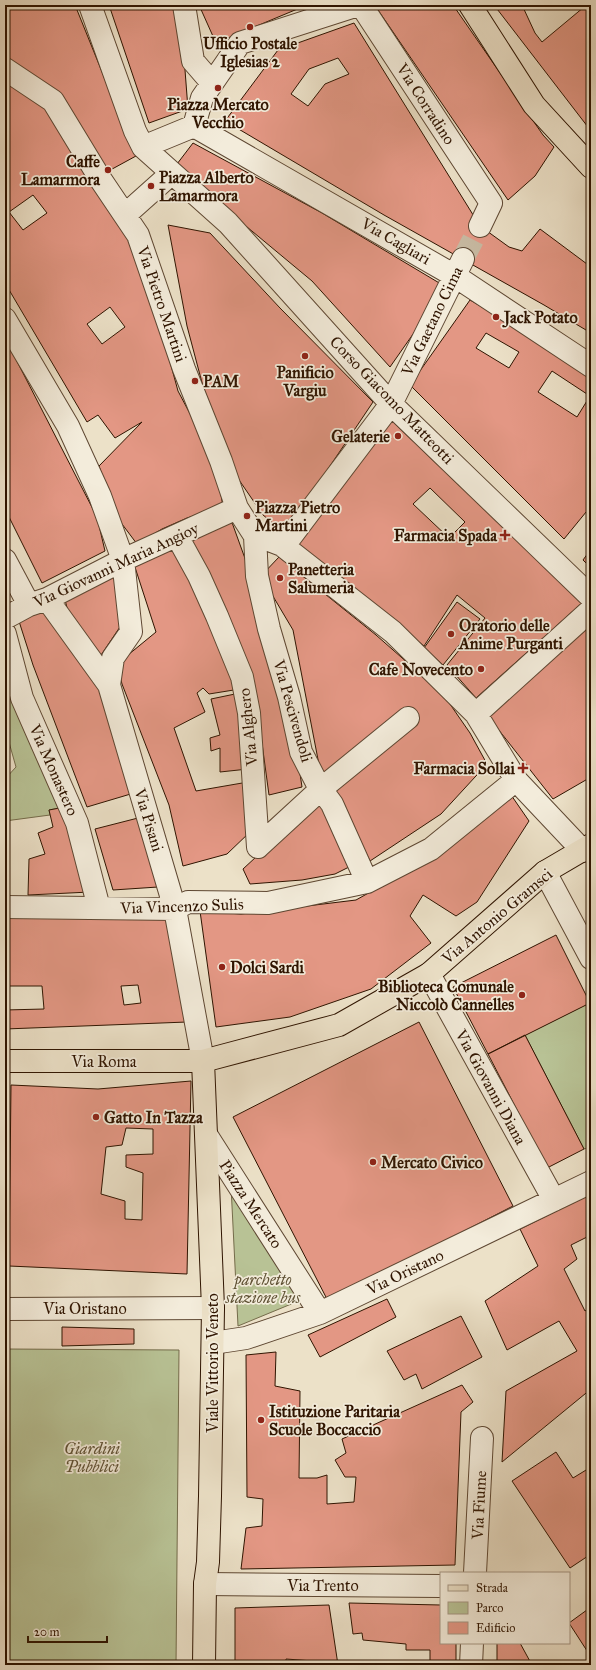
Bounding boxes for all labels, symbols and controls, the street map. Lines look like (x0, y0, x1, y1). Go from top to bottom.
marker: Ufficio Postale Iglesias 2 (245, 22, 255, 32)
place label: Ufficio Postale Iglesias 2 (203, 34, 297, 72)
street label: Via Corradino (392, 59, 459, 148)
marker: Piazza Mercato Vecchio (213, 83, 223, 93)
place label: Piazza Mercato Vecchio (167, 95, 269, 132)
place label: Caffe Lamarmora (21, 152, 101, 189)
marker: Caffe Lamarmora (103, 165, 113, 175)
place label: Piazza Alberto Lamarmora (159, 168, 254, 205)
marker: Piazza Alberto Lamarmora (146, 181, 156, 191)
street label: Via Cagliari (357, 213, 434, 270)
street label: Via Pietro Martini (133, 243, 191, 365)
street label: Via Gaetano Cima (397, 263, 467, 380)
place label: Jack Potato (502, 308, 578, 328)
marker: Jack Potato (491, 312, 501, 322)
street label: Corso Giacomo Matteotti (326, 332, 458, 468)
marker: Panificio Vargiu (300, 351, 310, 361)
place label: Panificio Vargiu (276, 363, 334, 401)
place label: PAM (203, 372, 240, 391)
marker: PAM (190, 376, 200, 386)
place label: Gelaterie (331, 427, 390, 446)
marker: Gelaterie (393, 431, 403, 441)
place label: Piazza Pietro Martini (255, 498, 340, 535)
marker: Piazza Pietro Martini (242, 511, 252, 521)
street label: Via Giovanni Maria Angioy (30, 518, 202, 613)
place label: Farmacia Spada (394, 526, 498, 546)
marker: Farmacia Spada (500, 530, 510, 540)
place label: Panetteria Salumeria (288, 560, 355, 597)
marker: Panetteria Salumeria (275, 573, 285, 583)
place label: Oratorio delle Anime Purganti (458, 616, 563, 654)
marker: Oratorio delle Anime Purganti (446, 629, 456, 639)
street label: Via Pescivendoli (269, 657, 317, 765)
place label: Cafe Novecento (369, 660, 473, 679)
marker: Cafe Novecento (476, 664, 486, 674)
street label: Via Alghero (234, 687, 263, 768)
street label: Via Monastero (25, 721, 83, 819)
place label: Farmacia Sollai (413, 759, 516, 778)
marker: Farmacia Sollai (518, 763, 528, 773)
street label: Via Pisani (130, 785, 168, 854)
street label: Via Antonio Gramsci (437, 864, 557, 968)
street label: Via Vincenzo Sulis (119, 894, 244, 918)
place label: Dolci Sardi (230, 958, 305, 977)
marker: Dolci Sardi (217, 962, 227, 972)
place label: Biblioteca Comunale Niccolò Cannelles (378, 977, 514, 1014)
marker: Biblioteca Comunale Niccolò Cannelles (517, 990, 527, 1000)
street label: Via Giovanni Diana (451, 1025, 531, 1148)
street label: Via Roma (70, 1052, 137, 1071)
place label: Gatto In Tazza (104, 1108, 204, 1127)
marker: Gatto In Tazza (91, 1112, 101, 1122)
place label: Mercato Civico (381, 1153, 483, 1172)
street label: Piazza Mercato (215, 1156, 287, 1252)
marker: Mercato Civico (368, 1157, 378, 1167)
street label: Via Oristano (362, 1245, 447, 1299)
park label: parchetto stazione bus (225, 1270, 301, 1307)
street label: Viale Vittorio Veneto (203, 1293, 222, 1434)
street label: Via Oristano (42, 1299, 127, 1318)
place label: Istituzione Paritaria Scuole Boccaccio (269, 1402, 401, 1439)
marker: Istituzione Paritaria Scuole Boccaccio (256, 1415, 266, 1425)
park label: Giardini Pubblici (64, 1439, 120, 1476)
street label: Via Fiume (468, 1470, 490, 1541)
legend (440, 1572, 570, 1644)
street label: Via Trento (286, 1576, 359, 1595)
text: Strada (476, 1581, 509, 1595)
text: Parco (476, 1601, 503, 1615)
scale bar (28, 1618, 107, 1644)
text: Edificio (476, 1621, 515, 1635)
text: 20 m (34, 1625, 60, 1639)

